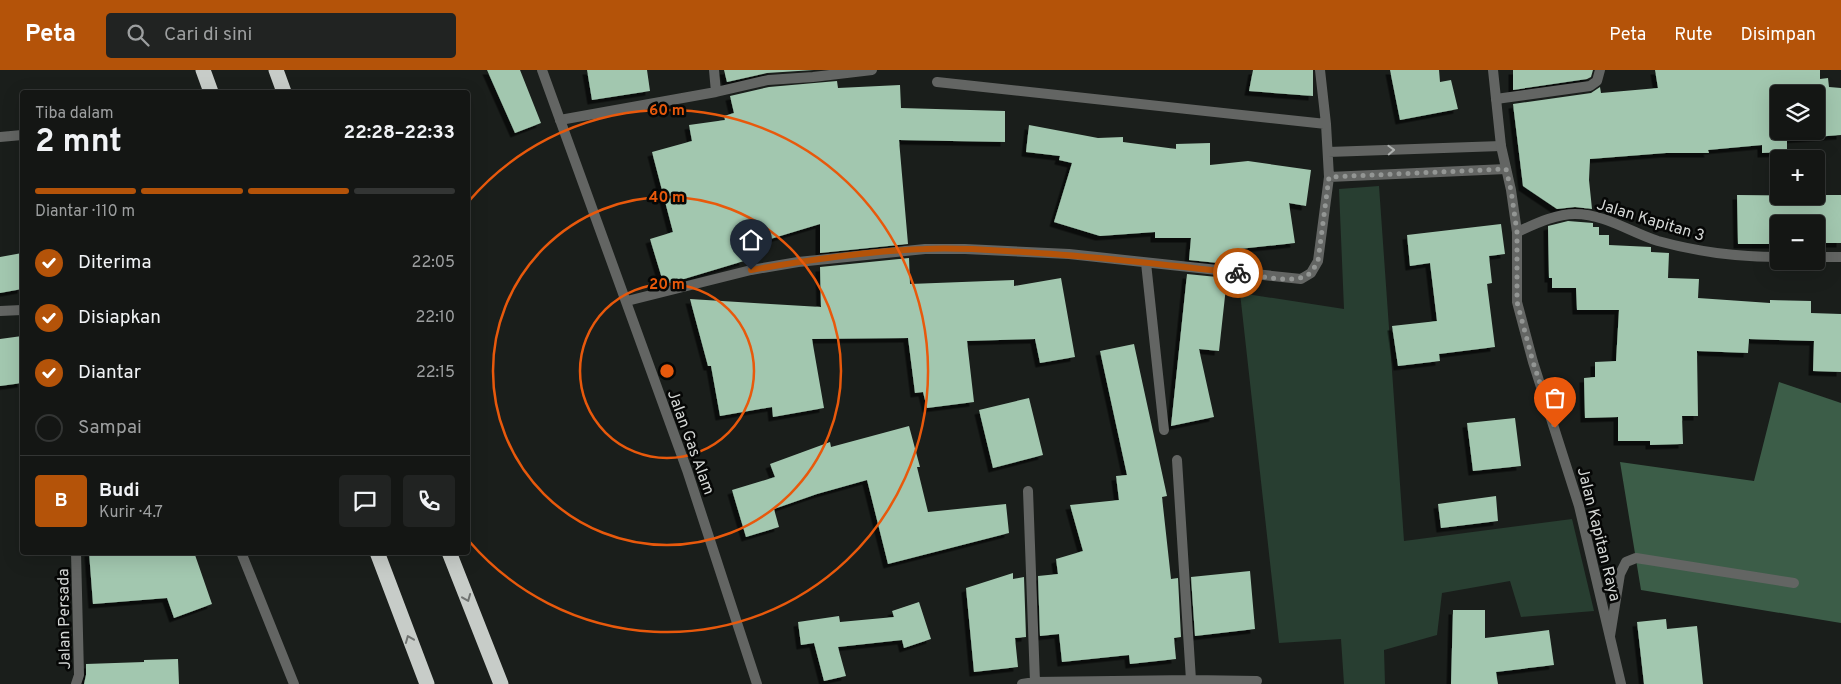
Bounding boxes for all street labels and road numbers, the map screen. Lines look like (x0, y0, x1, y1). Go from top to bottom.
street label: Jalan Kapitan 3 (1594, 195, 1707, 247)
street label: Jalan Gas Alam (662, 388, 718, 498)
street label: Jalan Kapitan Raya (1572, 465, 1624, 604)
street label: Jalan Persada (54, 568, 76, 670)

